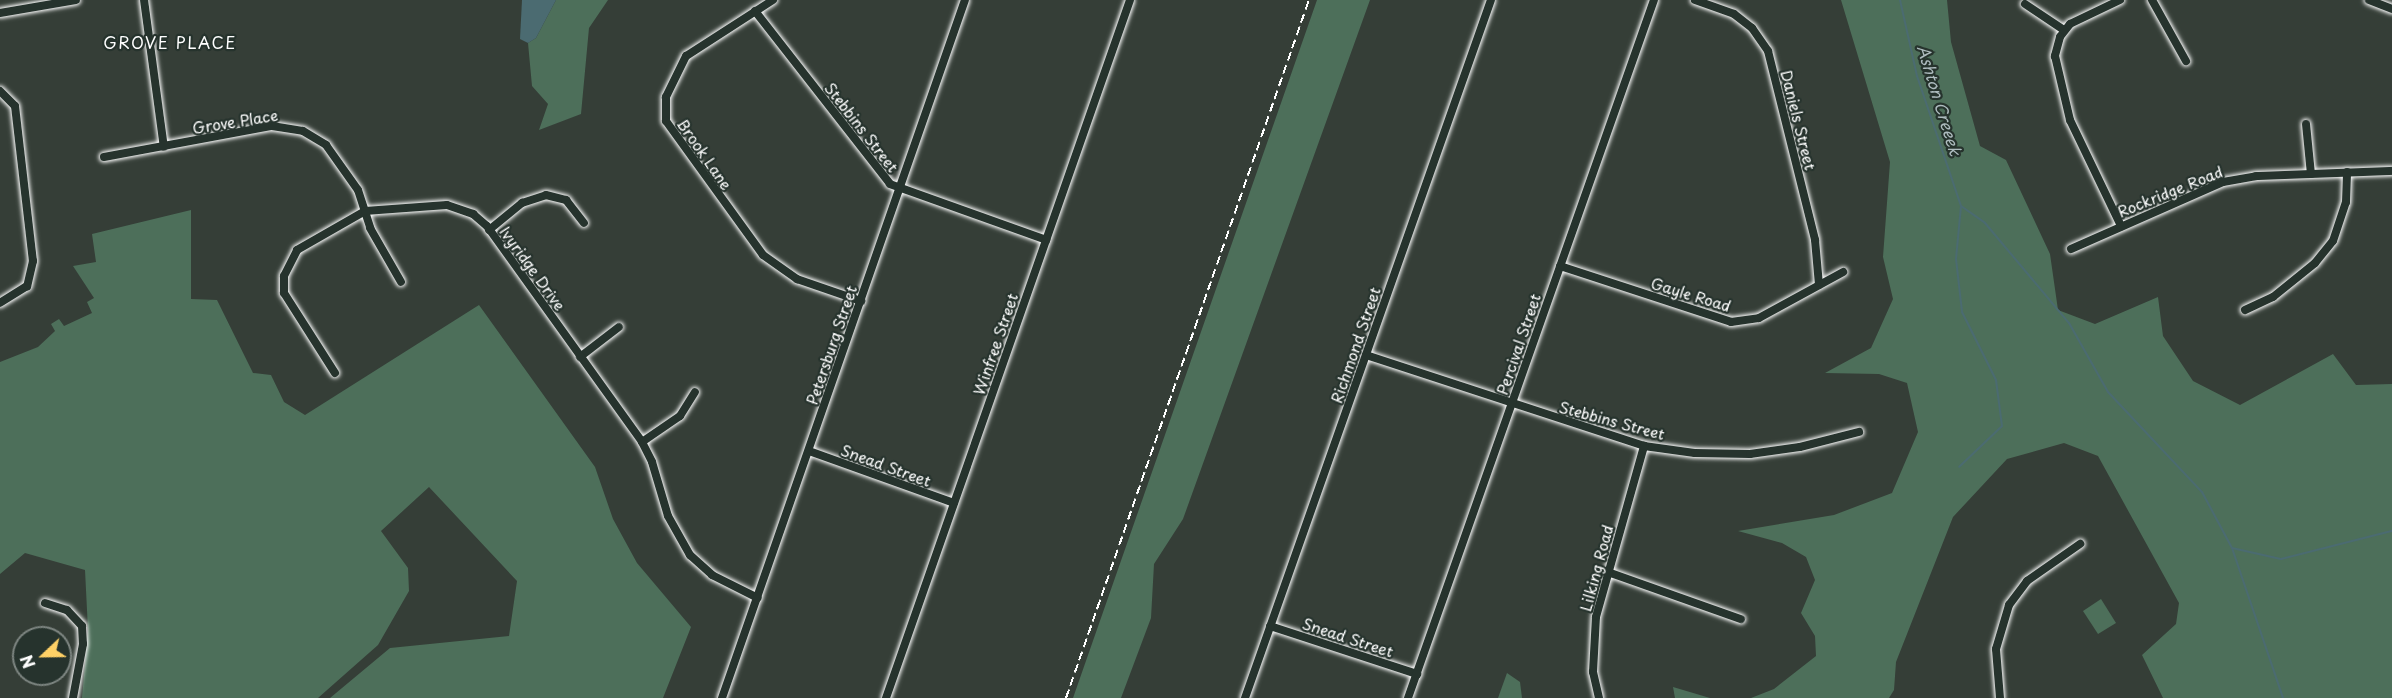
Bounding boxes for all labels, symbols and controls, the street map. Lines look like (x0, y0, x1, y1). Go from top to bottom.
district label: GROVE PLACE (104, 32, 236, 52)
water label: Ashton Creeek (1914, 42, 1966, 158)
street label: Daniels Street (1778, 68, 1820, 172)
street label: Stebbins Street (821, 78, 903, 176)
street label: Grove Place (191, 105, 279, 137)
street label: Brook Lane (674, 115, 736, 193)
street label: Rockridge Road (2115, 162, 2225, 220)
street label: Ivyridge Drive (496, 222, 570, 314)
street label: Gayle Road (1648, 273, 1734, 315)
street label: Petersburg Street (802, 282, 860, 408)
street label: Richmond Street (1327, 285, 1383, 405)
street label: Winfree Street (969, 290, 1021, 398)
street label: Percival Street (1492, 291, 1544, 397)
street label: Stebbins Street (1557, 397, 1667, 443)
street label: Snead Street (839, 440, 933, 490)
street label: Lilking Road (1576, 523, 1616, 613)
street label: Snead Street (1300, 614, 1396, 660)
north arrow (12, 626, 72, 686)
text: N (14, 652, 41, 672)

